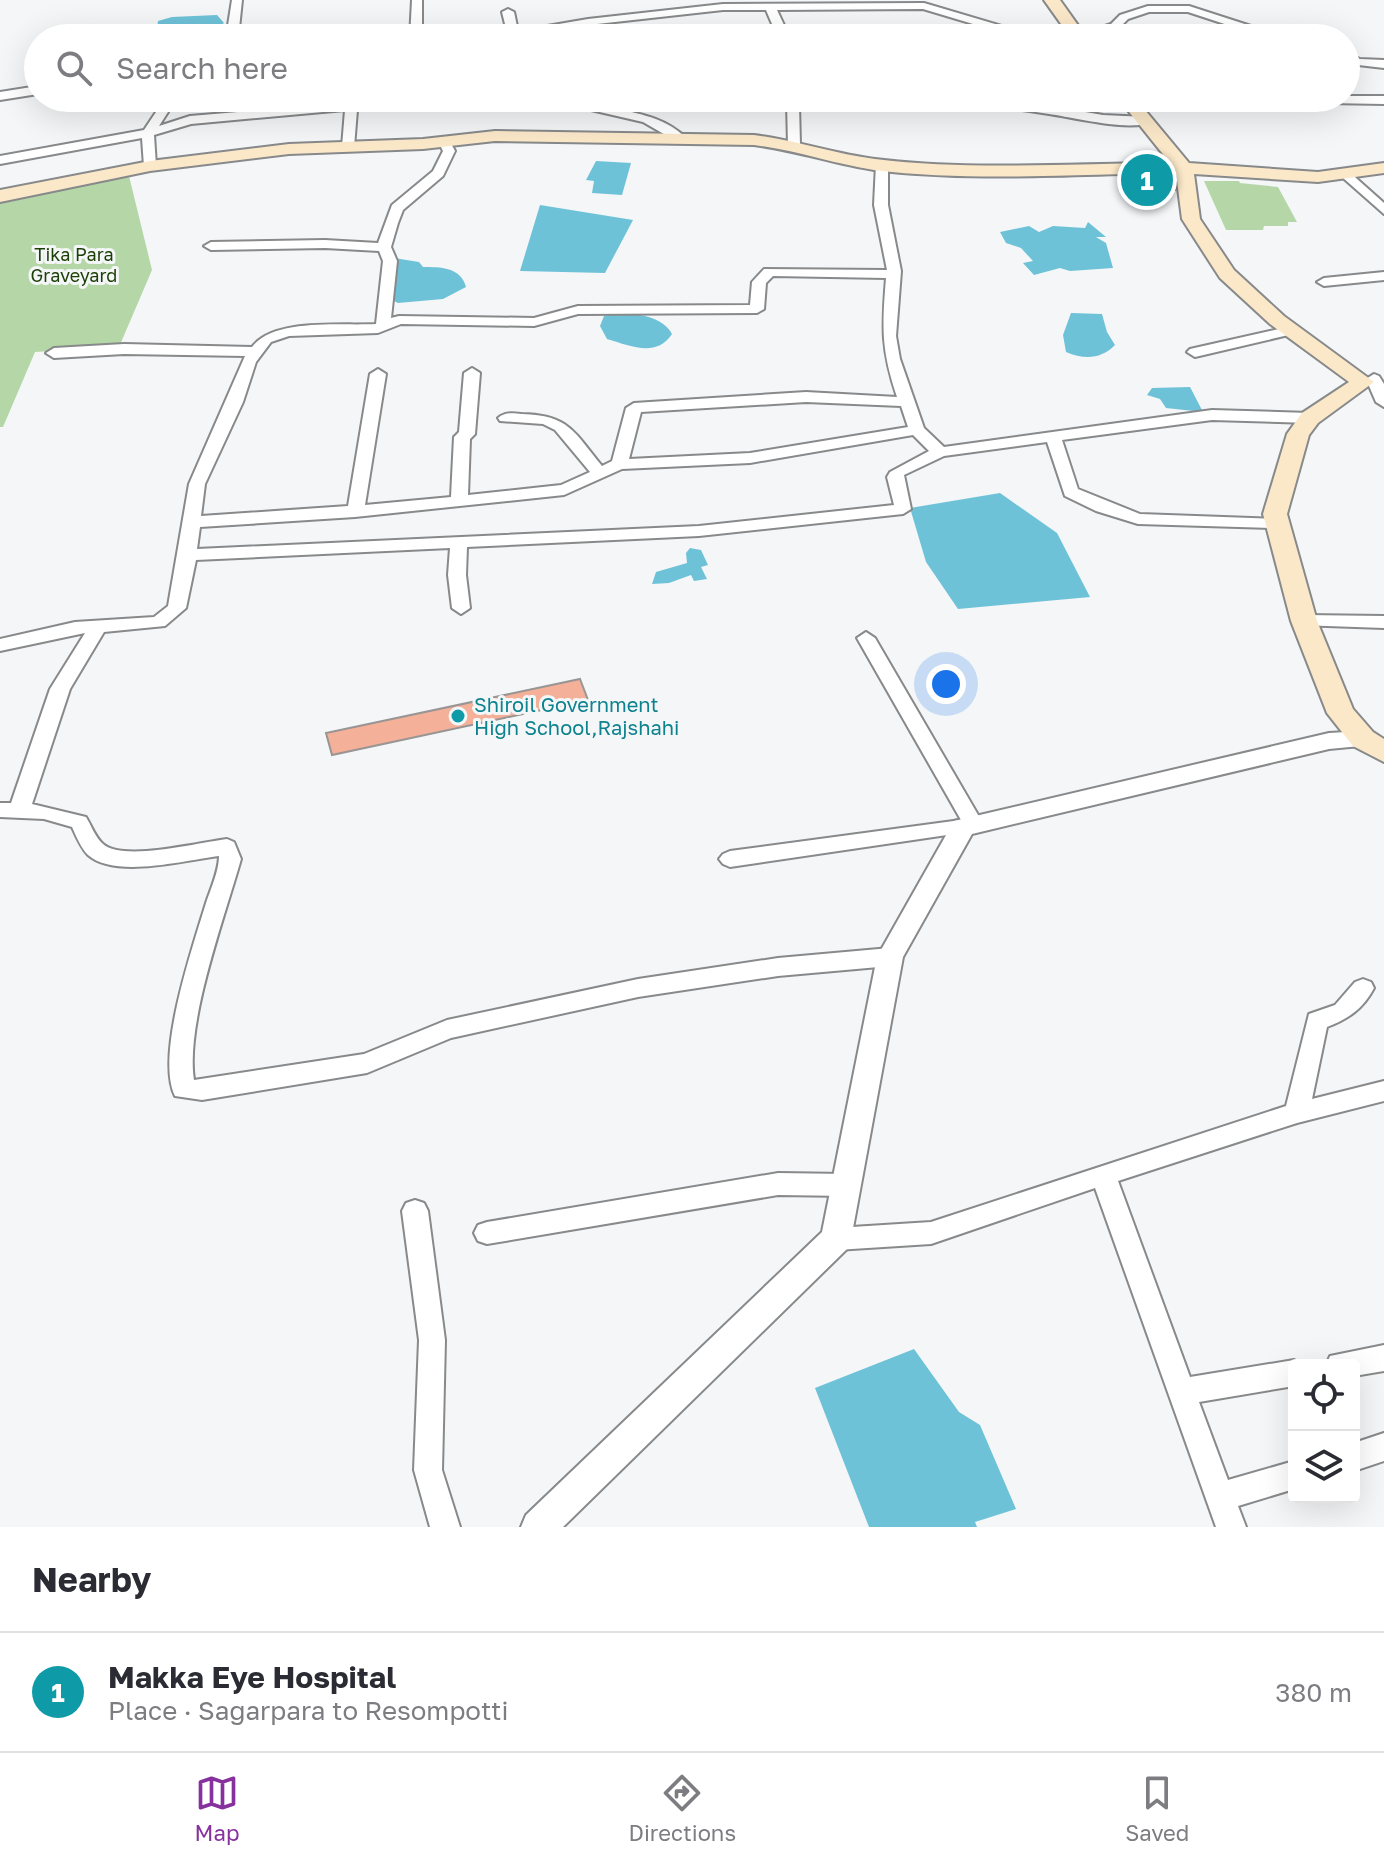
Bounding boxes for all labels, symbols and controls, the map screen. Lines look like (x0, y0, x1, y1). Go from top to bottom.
search box (24, 24, 1360, 112)
icon: search (52, 46, 96, 90)
text: Search here (116, 50, 288, 86)
pin: 1 (1121, 150, 1173, 210)
park label: Tika Para Graveyard (31, 243, 117, 286)
your location (926, 664, 966, 704)
place label: Shiroil Government High School,Rajshahi (474, 692, 679, 739)
marker: Shiroil Government High School,Rajshahi (449, 707, 467, 725)
map controls (1288, 1359, 1360, 1503)
button: locate (1288, 1359, 1360, 1431)
button: layers (1288, 1431, 1360, 1503)
text: Nearby (32, 1559, 152, 1599)
text: Makka Eye Hospital (108, 1659, 396, 1695)
text: 1 (51, 1677, 65, 1708)
text: 380 m (1275, 1677, 1352, 1708)
text: Place · Sagarpara to Resompotti (108, 1695, 508, 1726)
tab: Map (195, 1771, 239, 1846)
tab: Directions (629, 1771, 736, 1846)
tab: Saved (1125, 1771, 1189, 1846)

